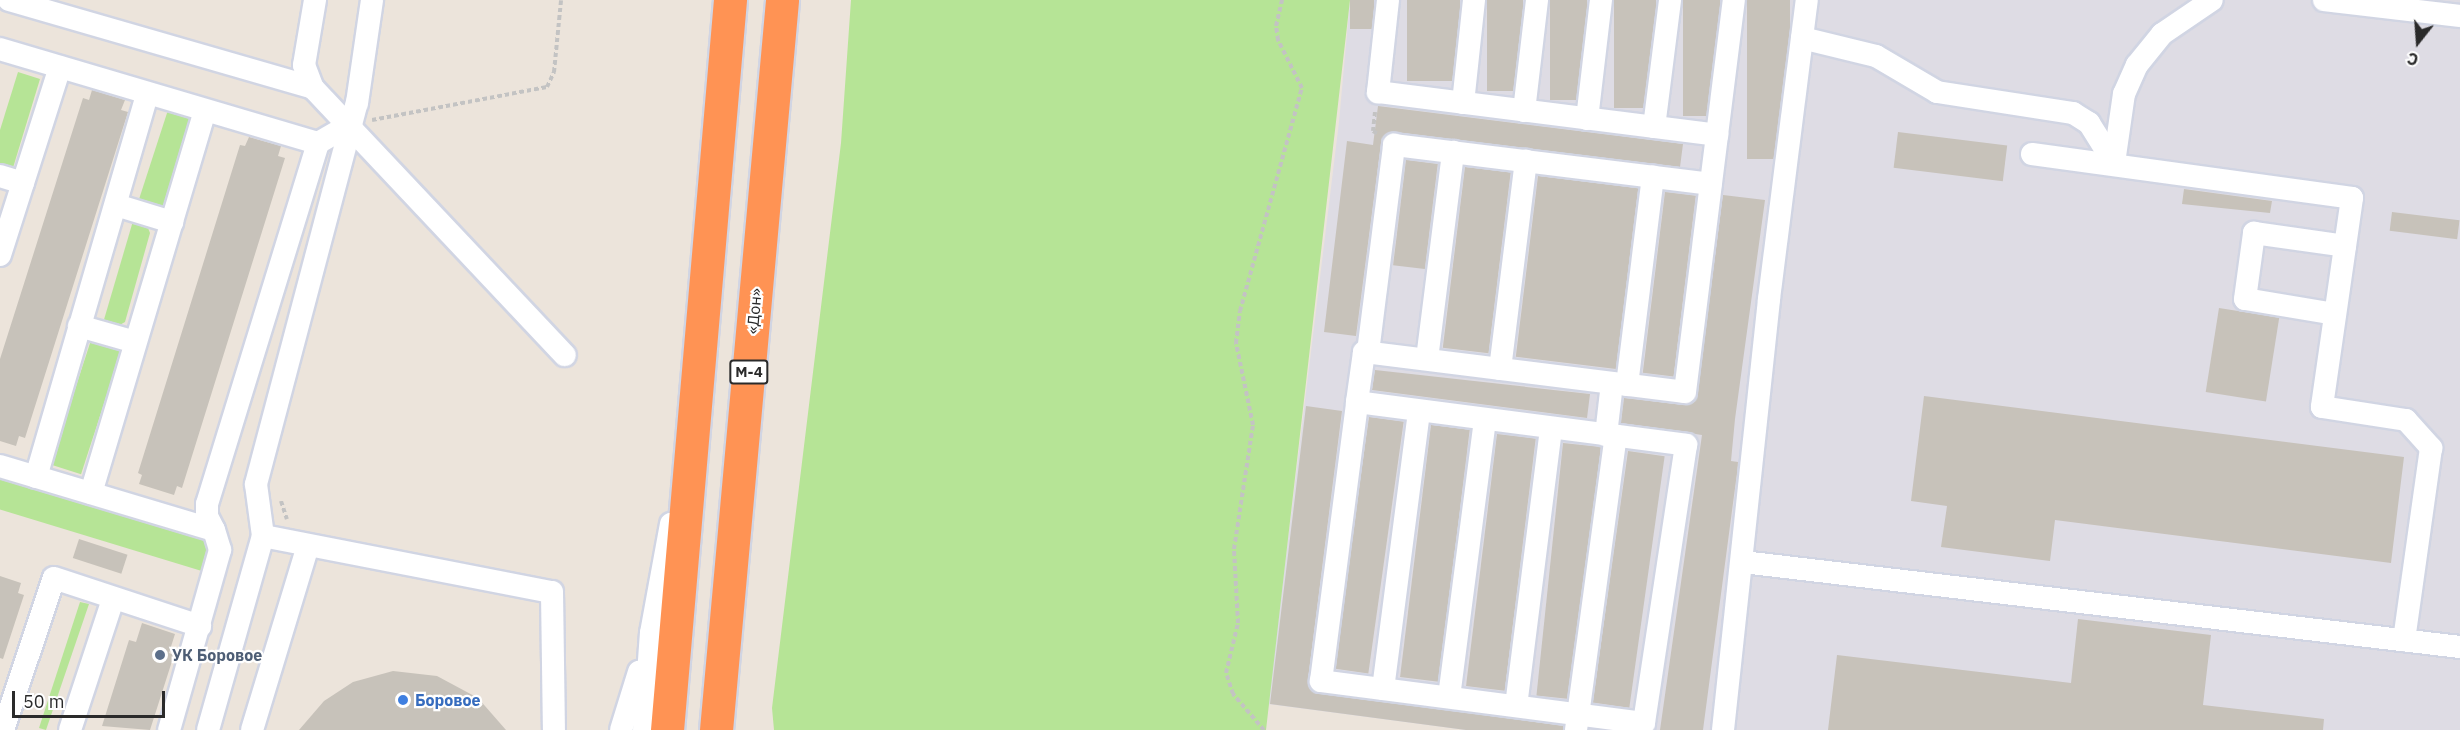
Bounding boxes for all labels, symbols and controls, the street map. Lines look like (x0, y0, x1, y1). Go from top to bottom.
north arrow (2388, 12, 2448, 72)
text: С (2405, 48, 2421, 70)
street label: «Дон» (742, 287, 766, 335)
road number: М-4 (728, 360, 770, 384)
place label: УК Боровое (172, 645, 262, 665)
marker: УК Боровое (153, 648, 167, 662)
scale bar (15, 679, 168, 717)
text: 50 m (23, 690, 65, 713)
place label: Боровое (415, 690, 480, 710)
marker: Боровое (396, 693, 410, 707)

